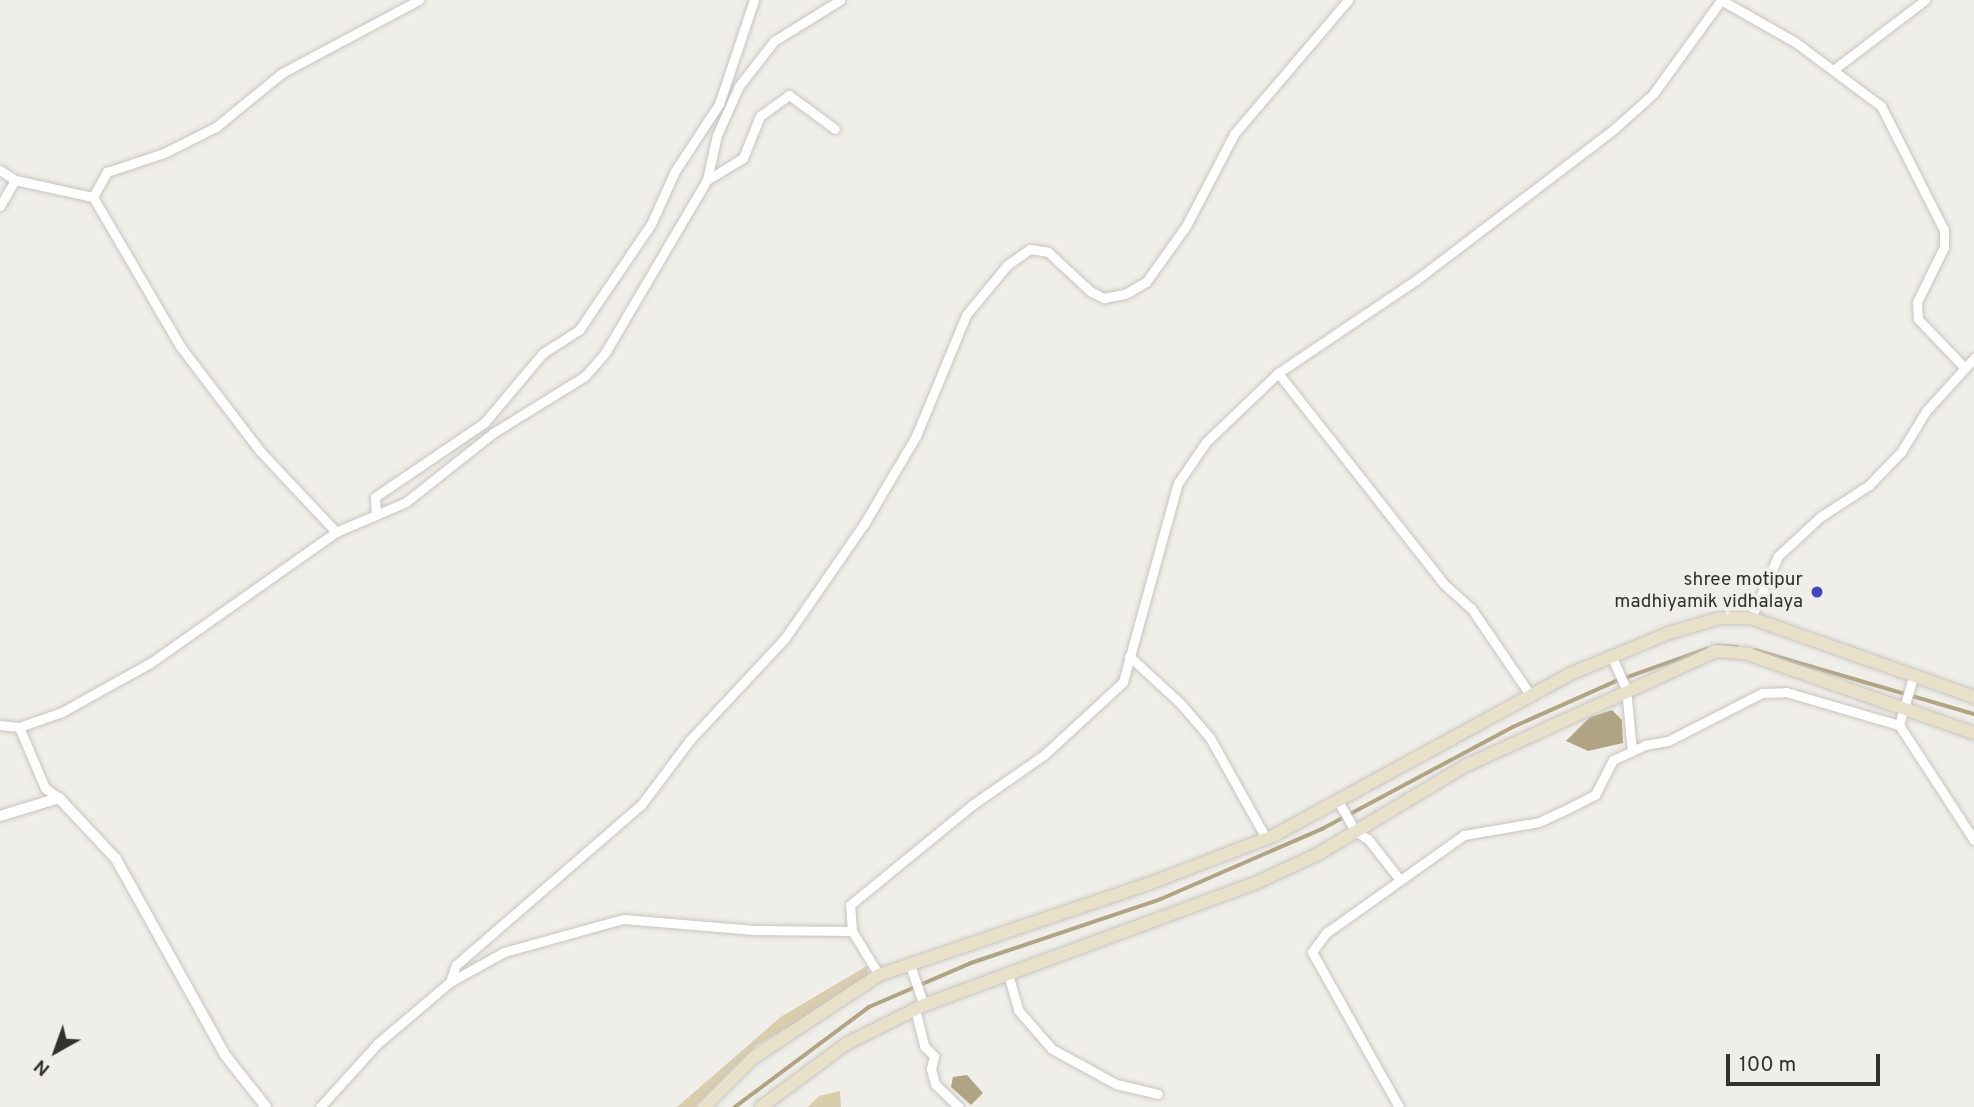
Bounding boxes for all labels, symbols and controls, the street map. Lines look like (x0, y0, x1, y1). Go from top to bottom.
place label: shree motipur madhiyamik vidhalaya (1614, 570, 1803, 614)
marker: shree motipur madhiyamik vidhalaya (1809, 584, 1825, 600)
north arrow (21, 1016, 91, 1086)
scale bar (1729, 1040, 1883, 1084)
text: 100 m (1739, 1052, 1796, 1079)
text: N (30, 1054, 55, 1081)

